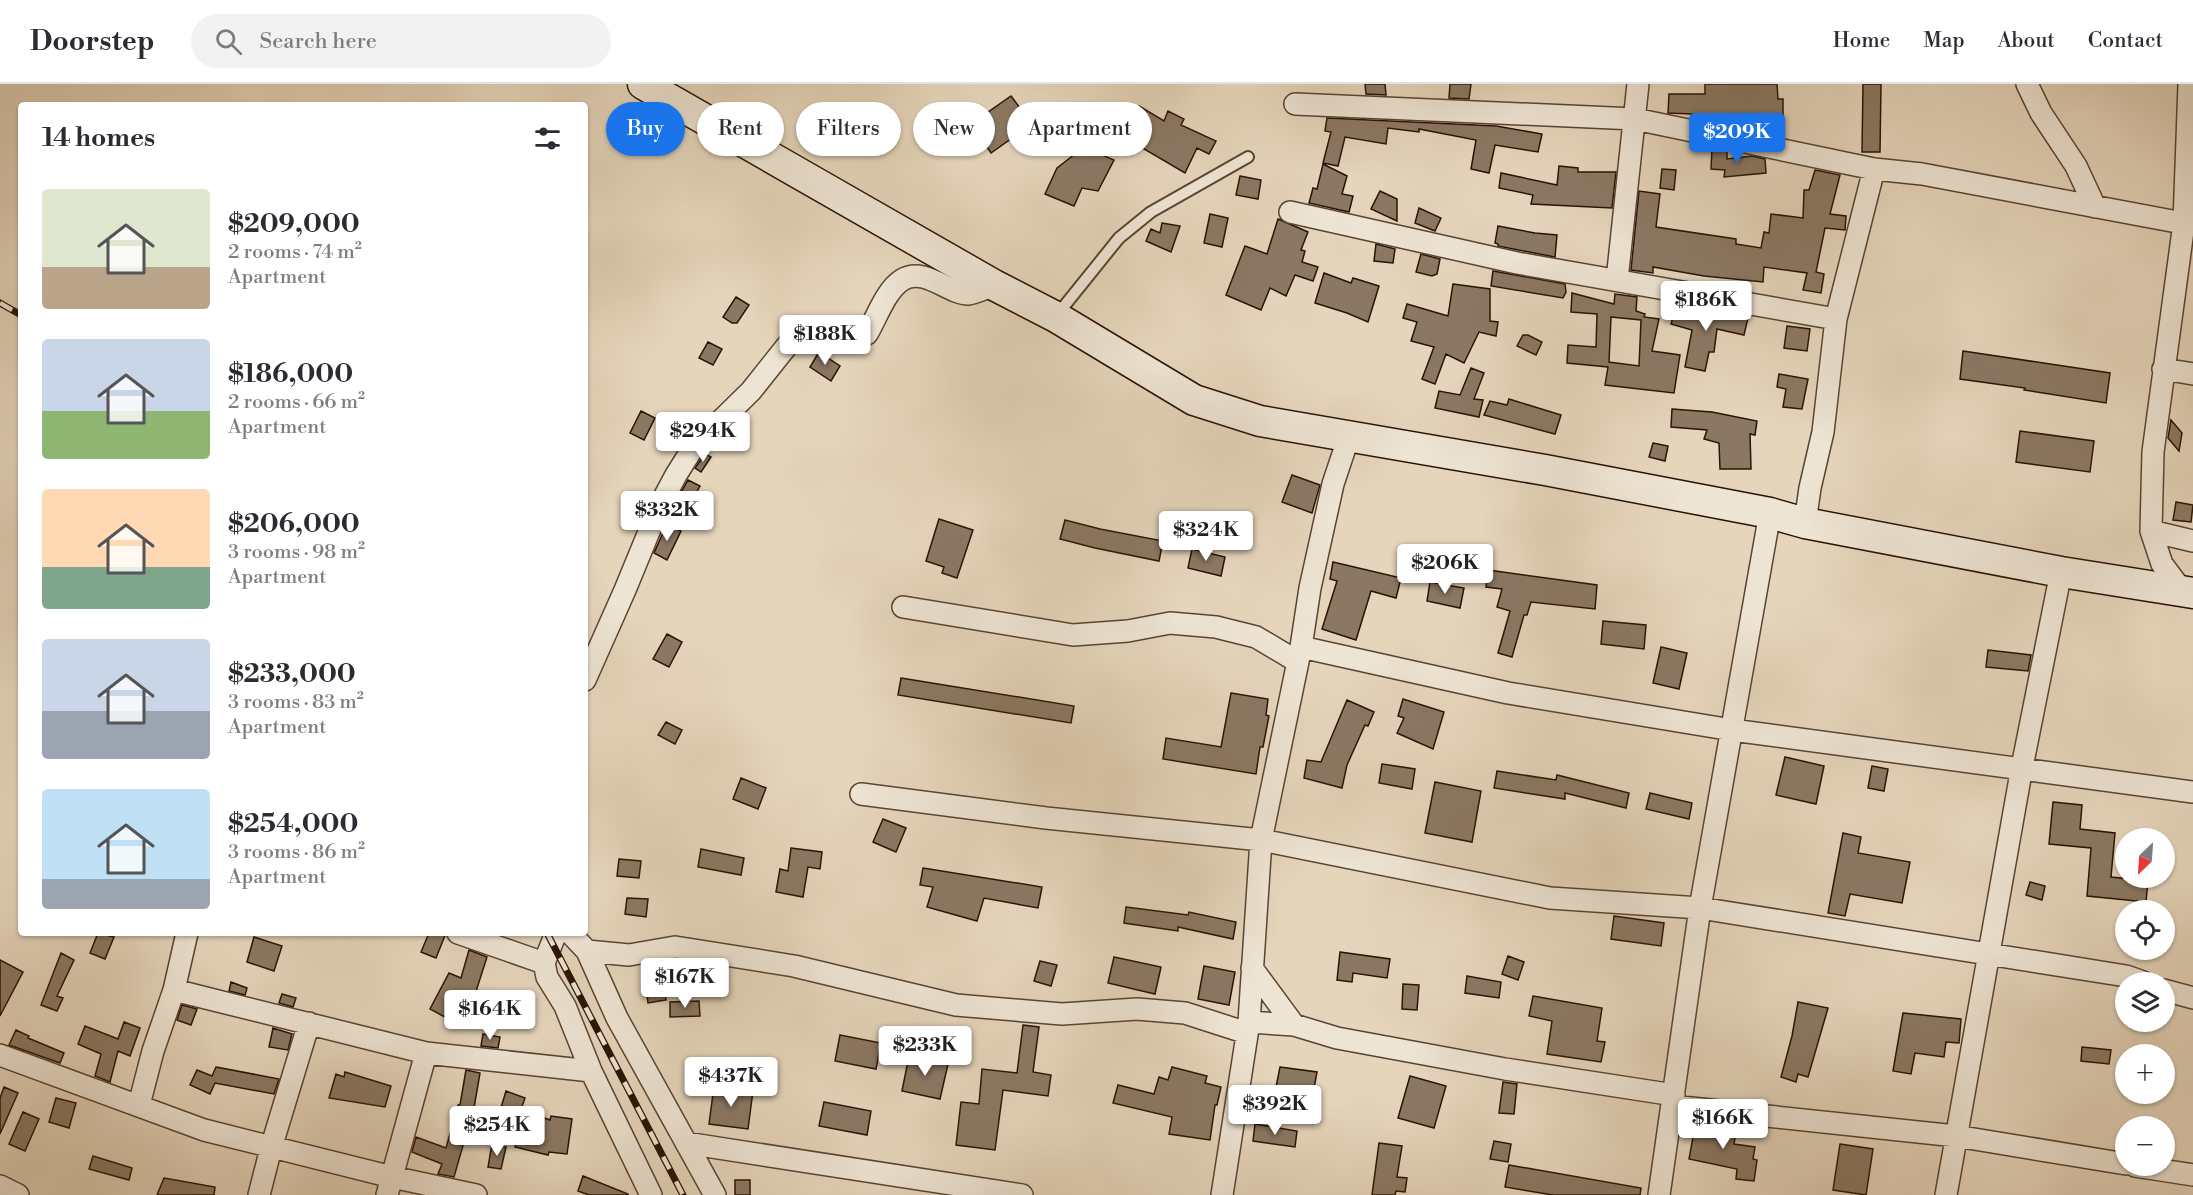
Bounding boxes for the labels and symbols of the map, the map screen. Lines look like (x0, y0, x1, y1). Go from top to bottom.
pin: $209K (1695, 113, 1779, 164)
pin: $186K (1664, 281, 1748, 332)
pin: $188K (783, 315, 867, 366)
pin: $294K (661, 412, 745, 463)
pin: $332K (625, 491, 709, 542)
pin: $324K (1164, 511, 1248, 562)
pin: $206K (1403, 544, 1487, 595)
north arrow (2115, 828, 2175, 888)
pin: $167K (643, 958, 727, 1009)
pin: $164K (448, 990, 532, 1041)
pin: $233K (883, 1026, 967, 1077)
pin: $437K (689, 1057, 773, 1108)
pin: $392K (1233, 1085, 1317, 1136)
pin: $166K (1681, 1099, 1765, 1150)
pin: $254K (455, 1106, 539, 1157)

